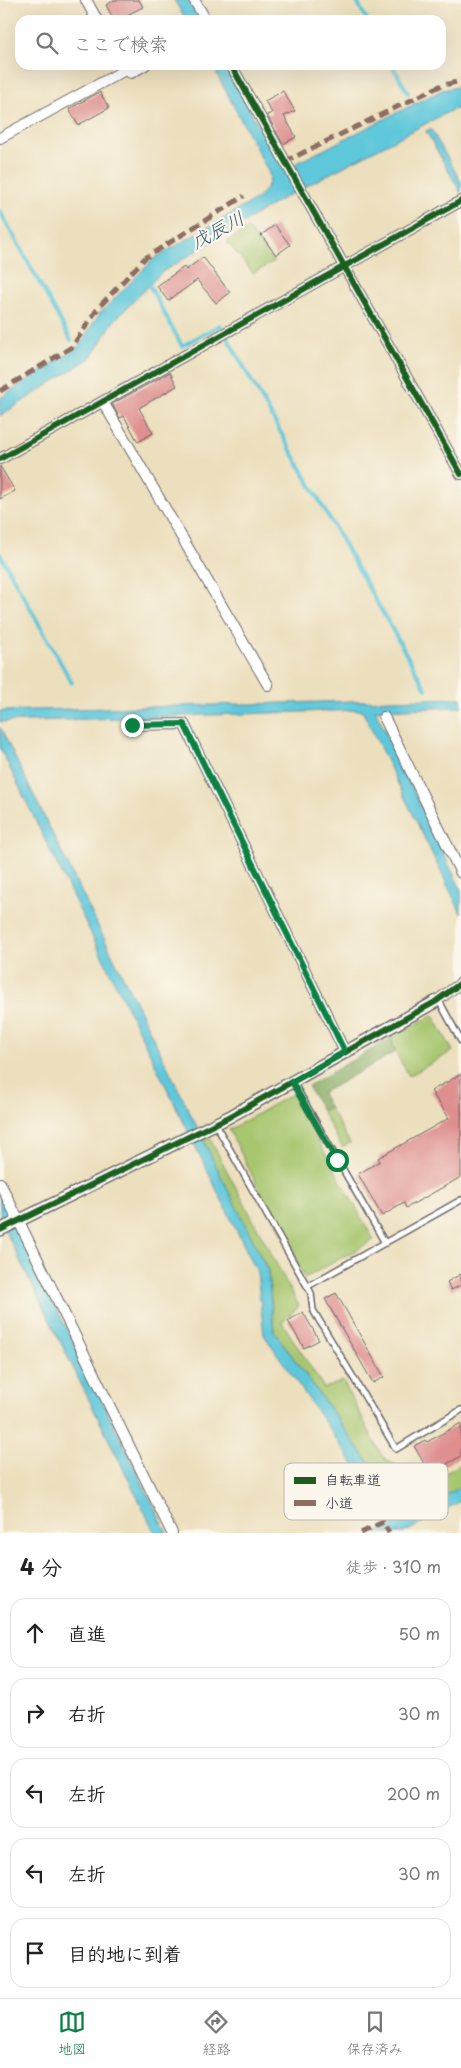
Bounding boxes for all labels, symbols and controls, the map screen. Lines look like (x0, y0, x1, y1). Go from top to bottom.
search box (15, 15, 446, 70)
icon: search (33, 29, 61, 57)
text: ここで検索 (73, 29, 168, 57)
water label: 戊辰川 (185, 203, 249, 255)
route end (121, 714, 144, 737)
route start (326, 1149, 349, 1172)
legend (284, 1463, 448, 1520)
text: 自転車道 (325, 1469, 381, 1490)
text: 小道 (325, 1492, 353, 1513)
text: 4 分 (20, 1550, 62, 1582)
text: 徒歩 · 310 m (346, 1554, 441, 1578)
icon: ahead (21, 1619, 49, 1647)
text: 直進 (68, 1619, 106, 1647)
text: 50 m (399, 1621, 440, 1645)
icon: right (21, 1699, 49, 1727)
text: 右折 (68, 1699, 106, 1727)
text: 30 m (398, 1701, 440, 1725)
icon: left (21, 1779, 49, 1807)
text: 左折 (68, 1779, 106, 1807)
text: 200 m (387, 1781, 440, 1805)
icon: left (21, 1859, 49, 1887)
text: 左折 (68, 1859, 106, 1887)
text: 30 m (398, 1861, 440, 1885)
icon: arrive (21, 1939, 49, 1967)
text: 目的地に到着 (68, 1939, 182, 1967)
tab: 地図 (58, 2008, 86, 2059)
tab: 経路 (202, 2008, 230, 2059)
tab: 保存済み (347, 2008, 403, 2059)

